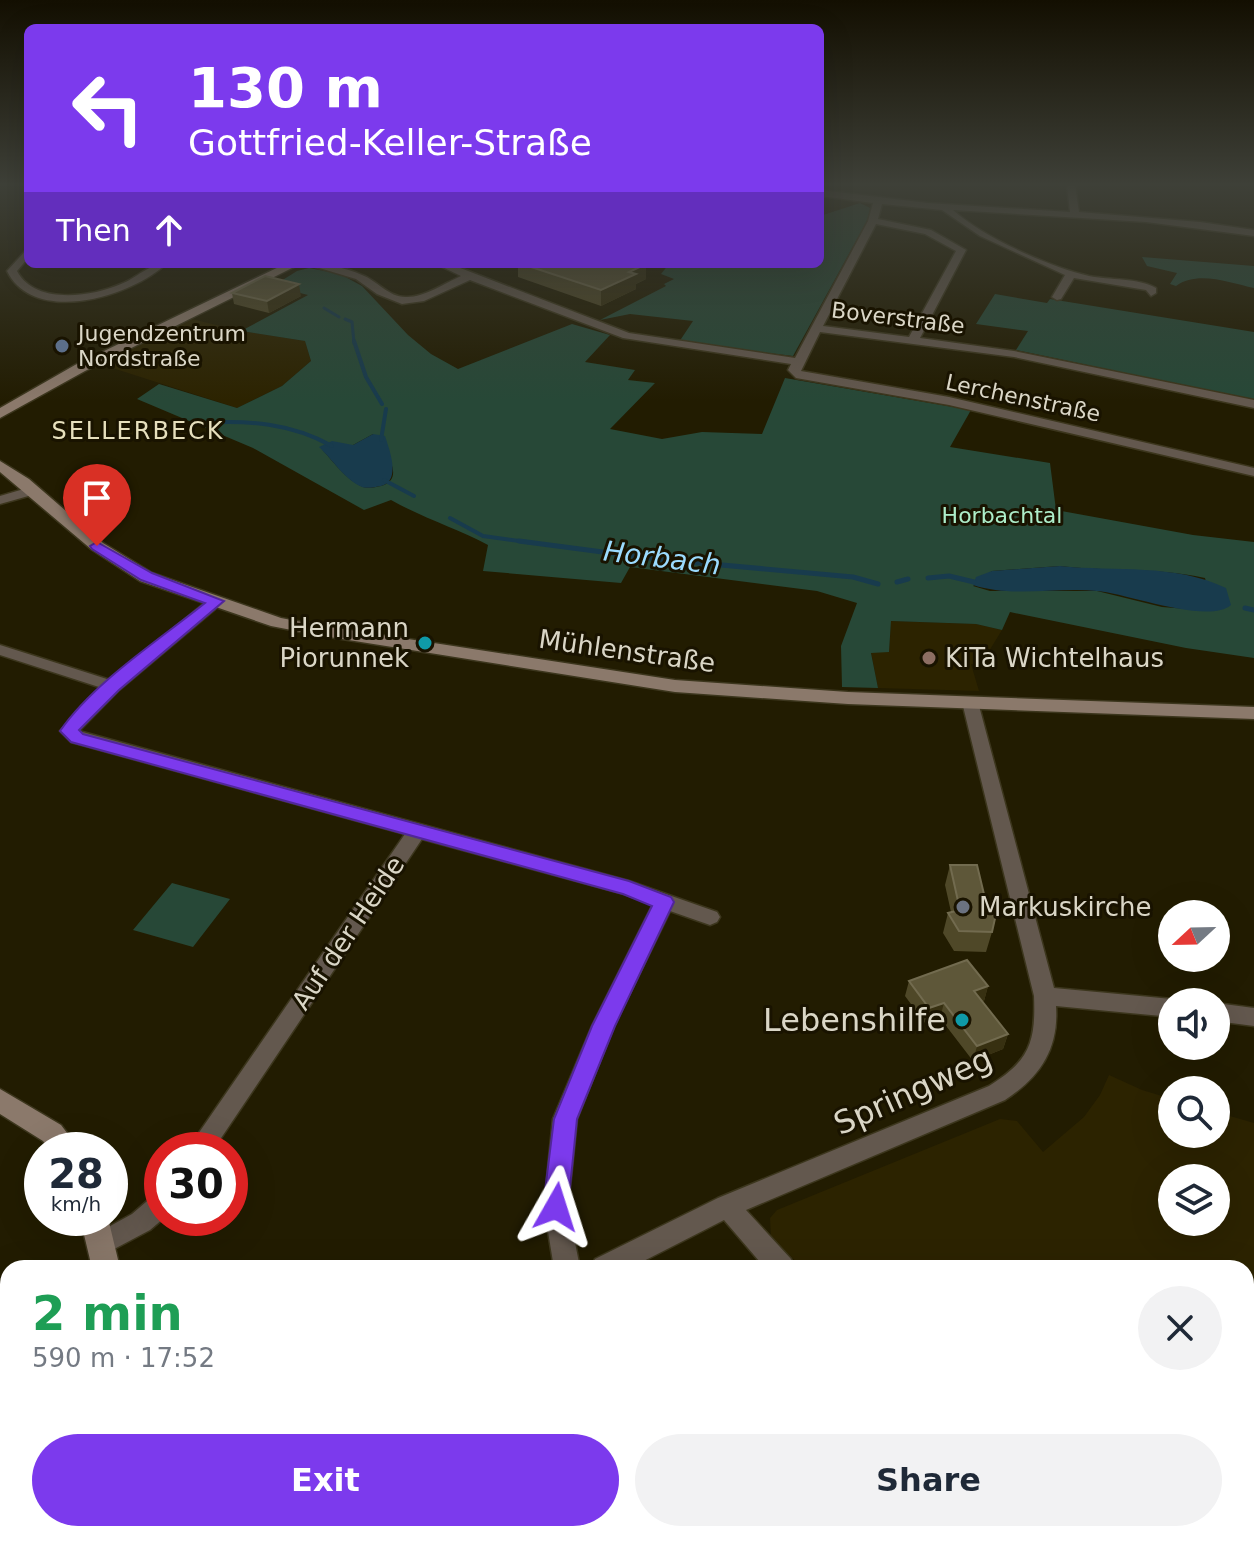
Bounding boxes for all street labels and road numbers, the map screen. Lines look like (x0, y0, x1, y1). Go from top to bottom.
street label: Boverstraße (830, 297, 966, 339)
street label: Lerchenstraße (943, 369, 1103, 427)
street label: Mühlenstraße (537, 624, 717, 678)
street label: Auf der Heide (286, 851, 410, 1015)
street label: Springweg (828, 1039, 998, 1143)

